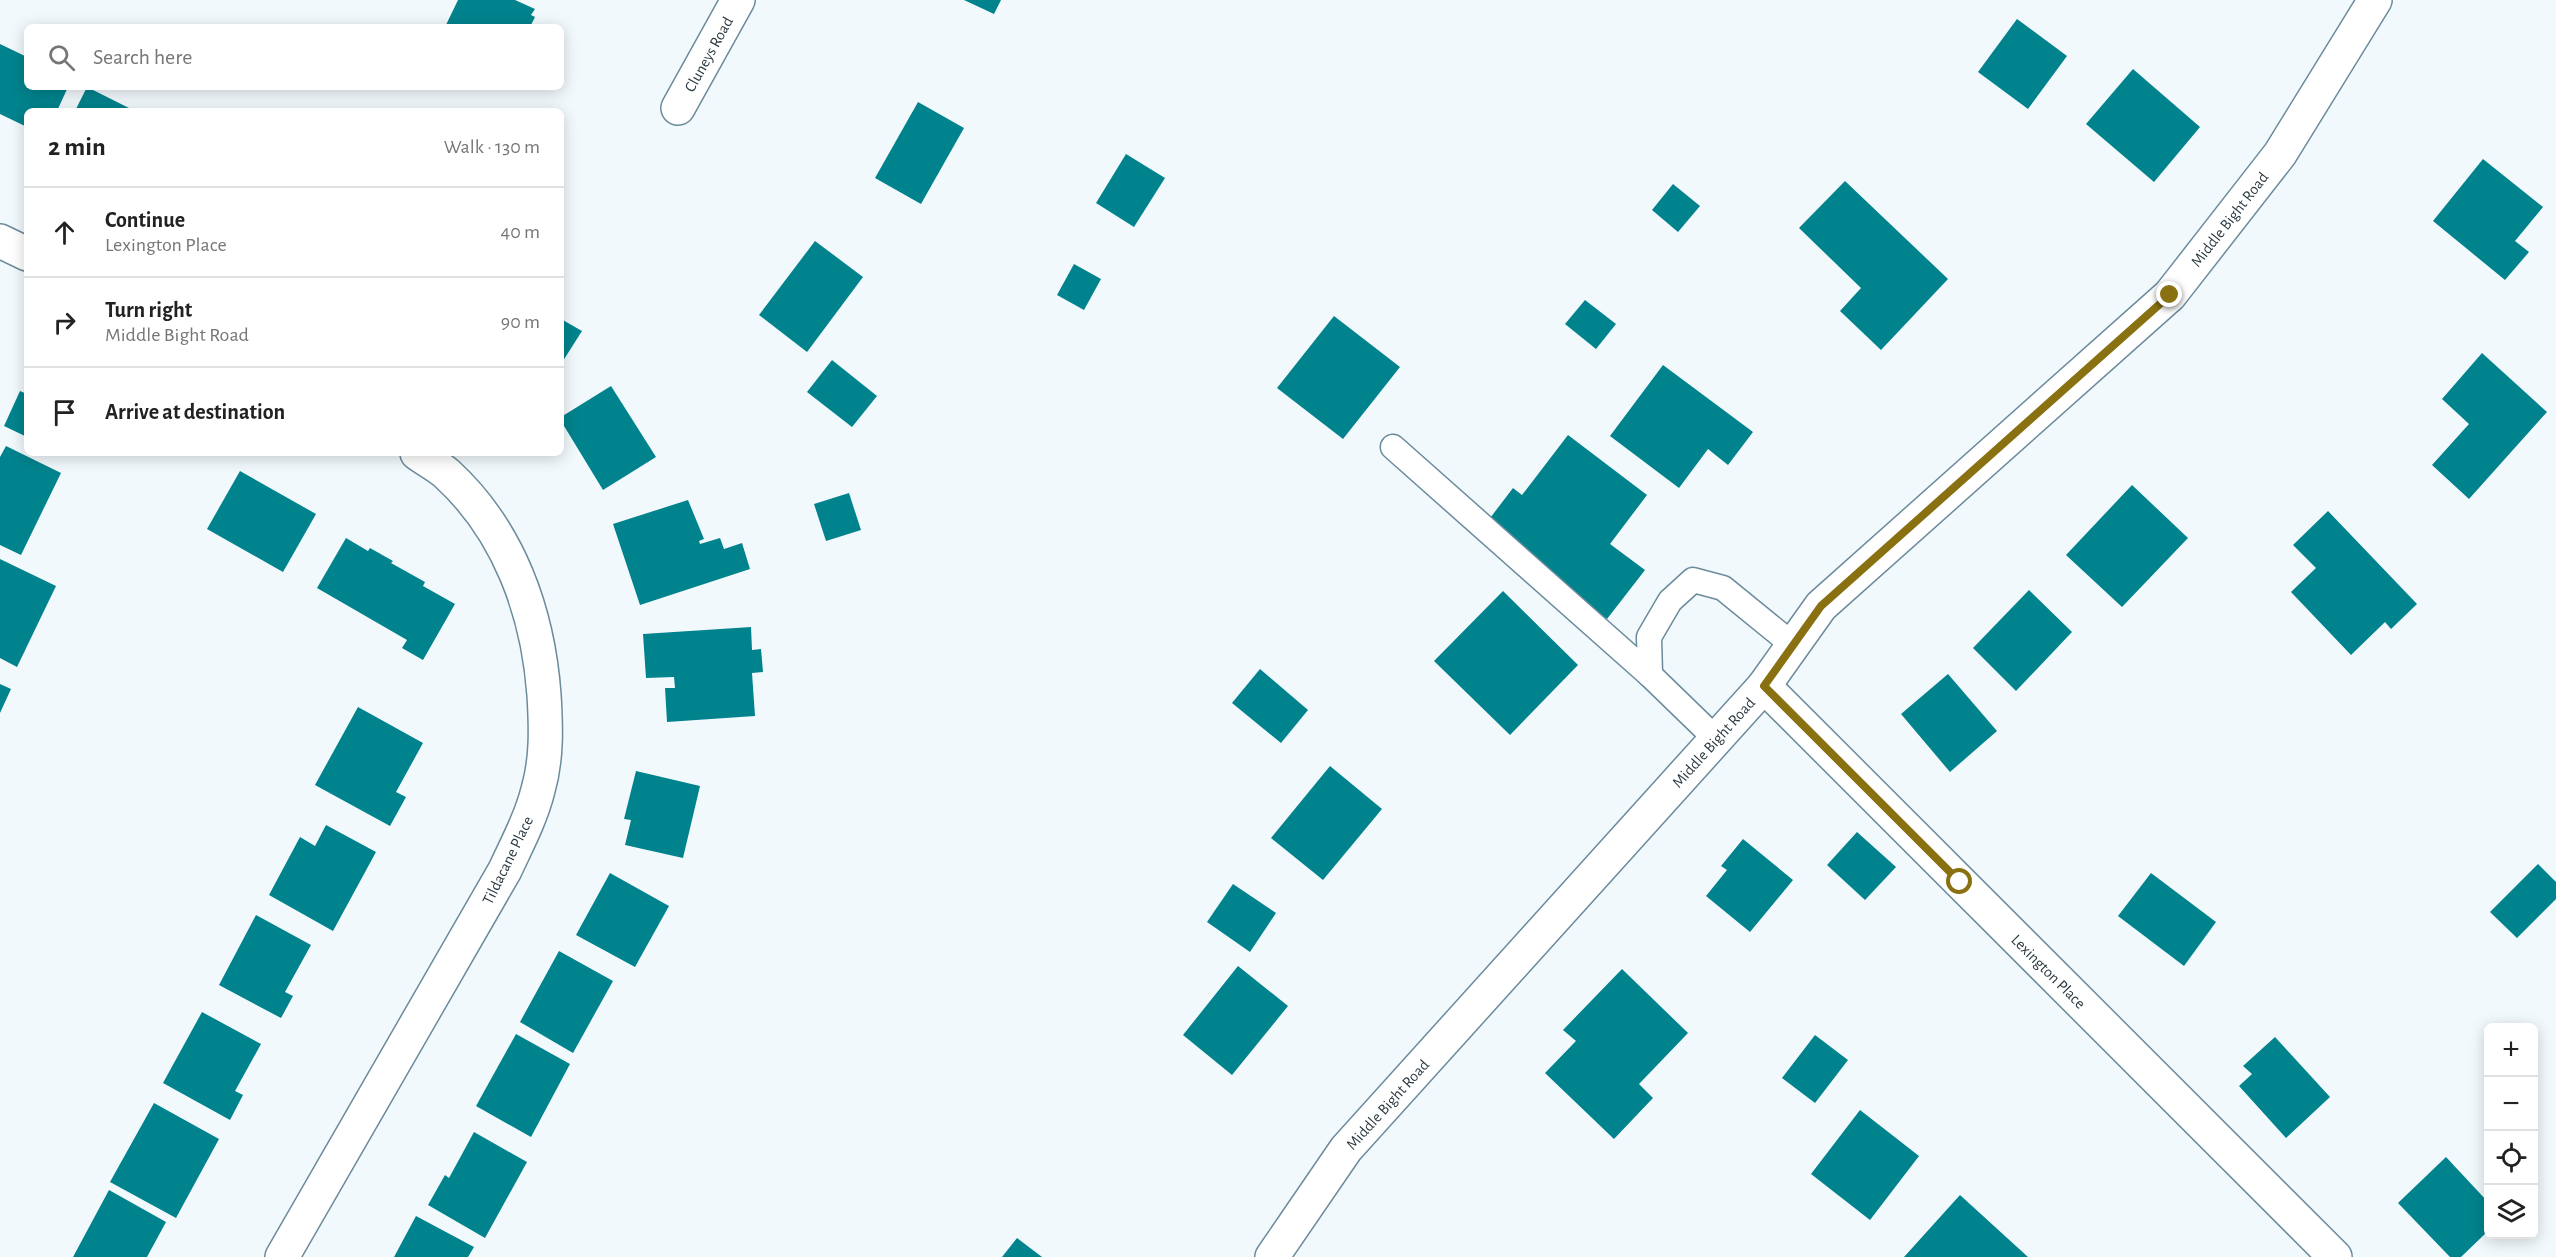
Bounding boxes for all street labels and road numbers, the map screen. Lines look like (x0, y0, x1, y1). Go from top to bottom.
street label: Cluneys Road (682, 14, 737, 95)
street label: Middle Bight Road (2188, 169, 2272, 270)
street label: Middle Bight Road (1669, 695, 1758, 791)
street label: Tildacane Place (480, 814, 536, 907)
street label: Lexington Place (2008, 932, 2088, 1012)
street label: Middle Bight Road (1343, 1057, 1432, 1153)

